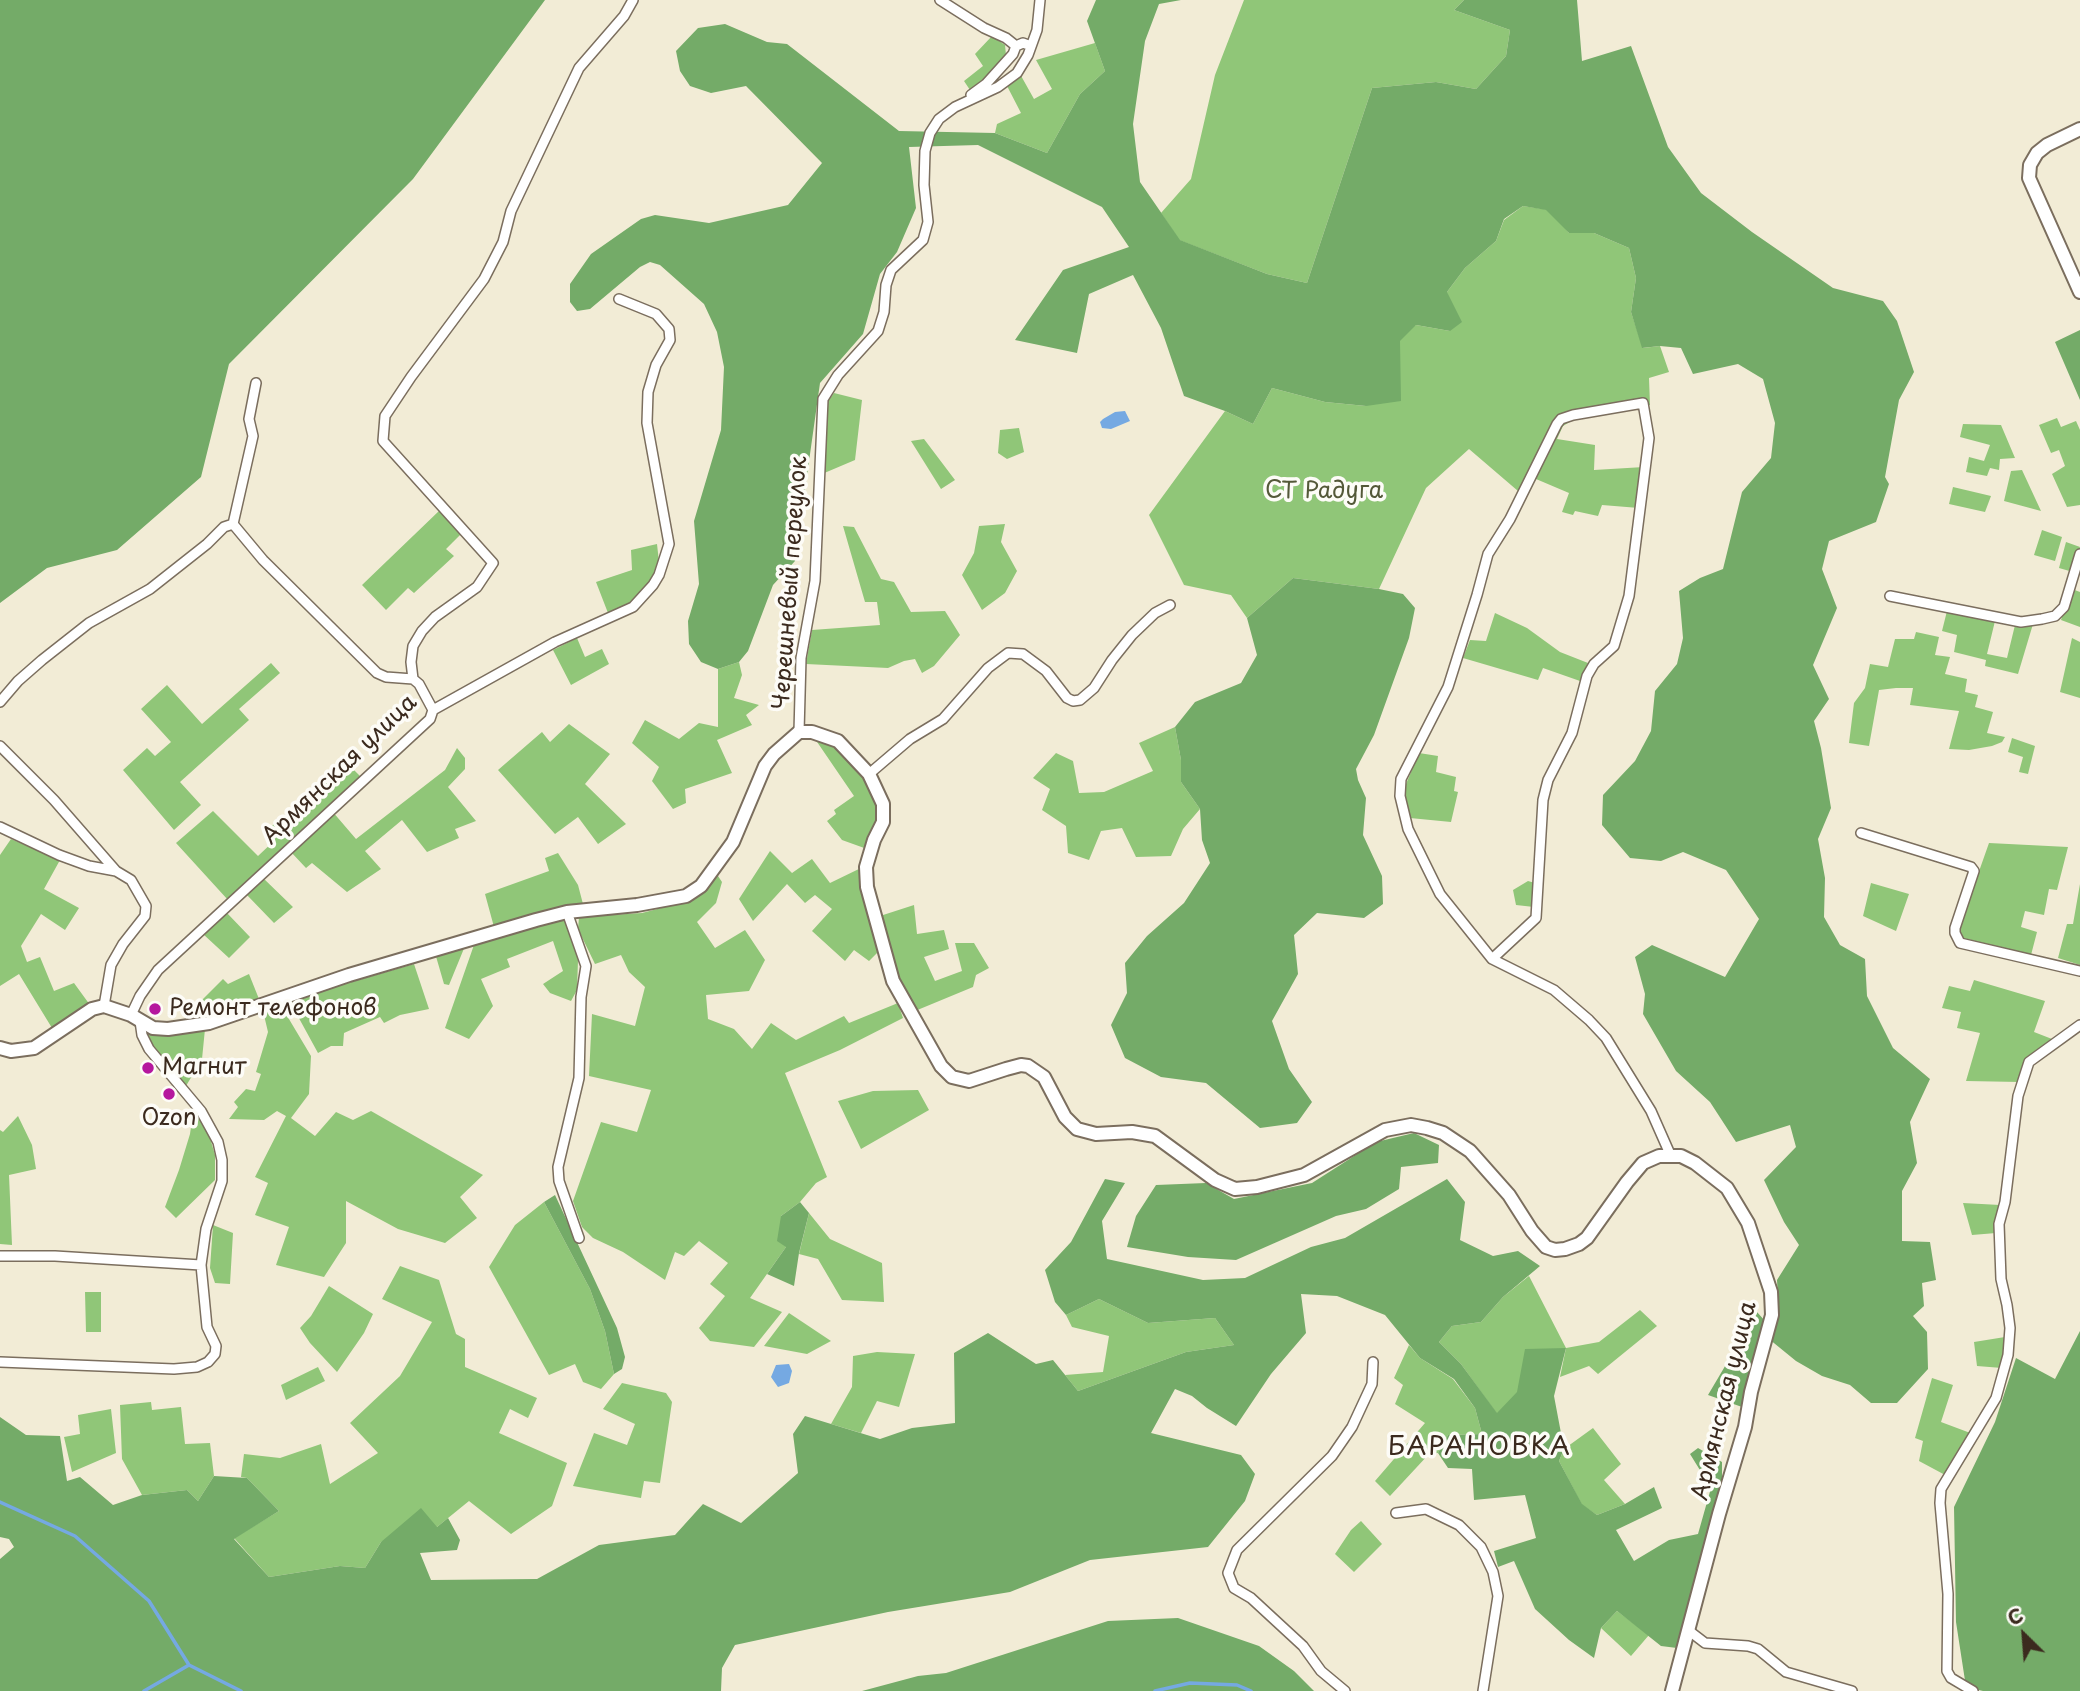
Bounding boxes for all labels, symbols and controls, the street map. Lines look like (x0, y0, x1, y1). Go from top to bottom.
street label: Черешневый переулок (768, 455, 814, 711)
park label: СТ Радуга (1265, 478, 1383, 506)
street label: Армянская улица (257, 689, 423, 851)
place label: Ремонт телефонов (169, 995, 377, 1023)
marker: Ремонт телефонов (147, 1001, 163, 1017)
place label: Магнит (162, 1054, 246, 1082)
marker: Магнит (140, 1060, 156, 1076)
marker: Ozon (161, 1086, 177, 1102)
place label: Ozon (142, 1105, 196, 1133)
street label: Армянская улица (1687, 1299, 1763, 1503)
district label: БАРАНОВКА (1389, 1432, 1571, 1464)
north arrow (1989, 1600, 2059, 1670)
text: С (2003, 1600, 2028, 1632)

